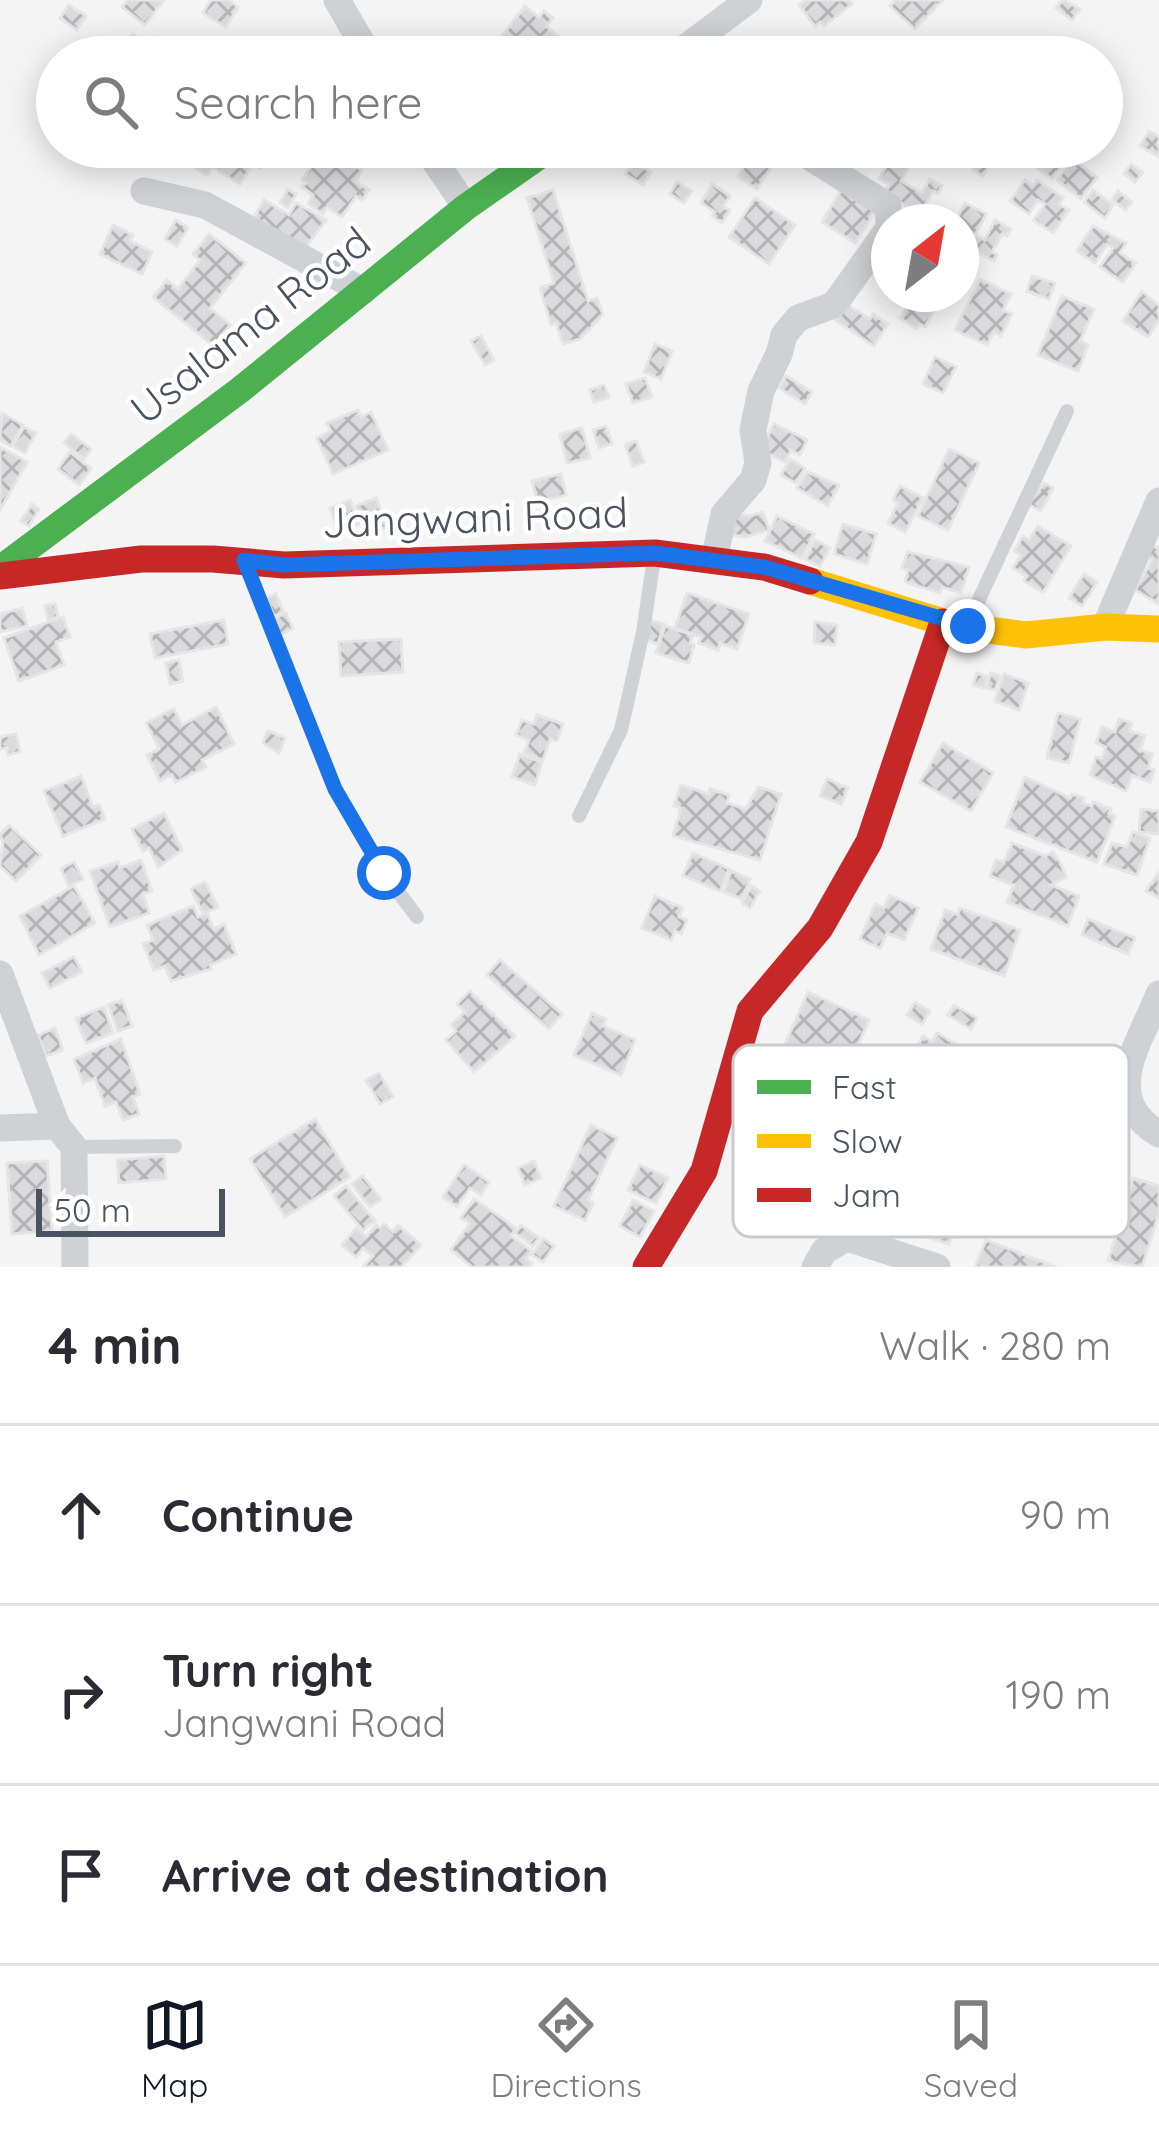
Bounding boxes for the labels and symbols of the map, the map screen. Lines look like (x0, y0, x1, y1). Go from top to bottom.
north arrow (871, 204, 979, 312)
street label: Usalama Road (119, 215, 381, 435)
street label: Jangwani Road (321, 485, 629, 549)
route end (941, 599, 995, 653)
route start (357, 846, 411, 900)
legend (733, 1045, 1129, 1237)
text: Fast (832, 1066, 897, 1107)
text: Slow (832, 1120, 903, 1161)
text: Jam (832, 1174, 901, 1215)
scale bar (36, 1183, 225, 1236)

